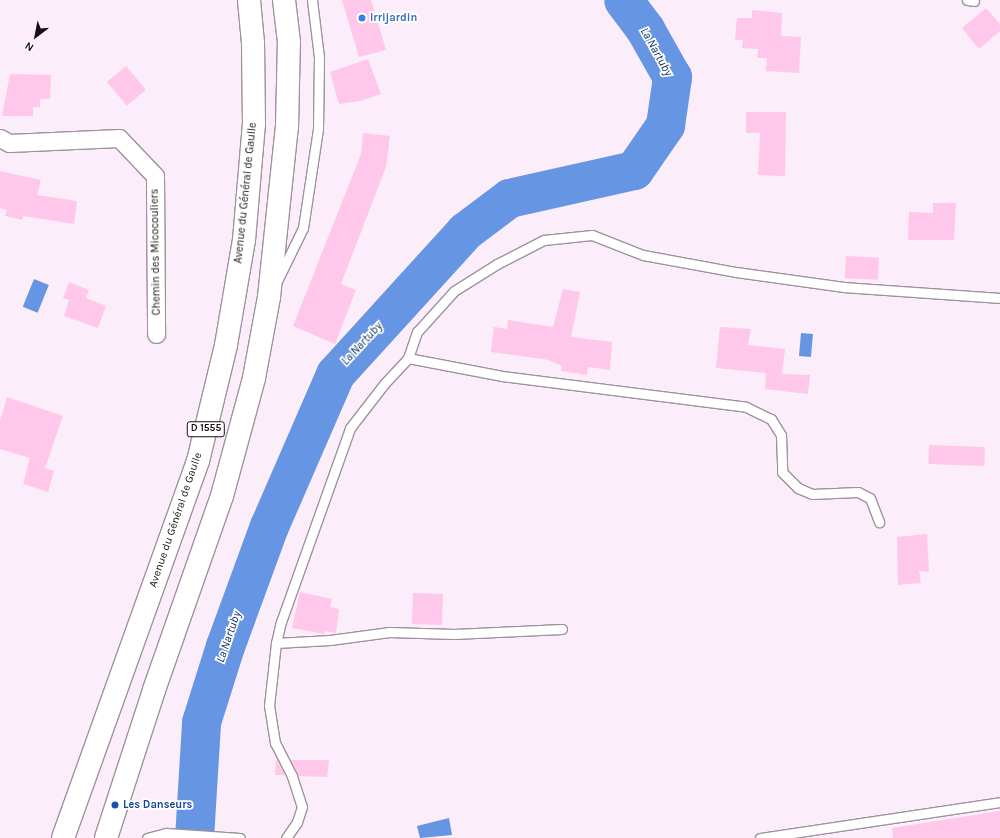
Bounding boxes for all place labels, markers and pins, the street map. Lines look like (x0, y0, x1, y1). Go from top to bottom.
place label: Irrijardin (370, 11, 417, 25)
marker: Irrijardin (357, 13, 367, 23)
place label: Les Danseurs (123, 798, 192, 812)
marker: Les Danseurs (110, 800, 120, 810)

